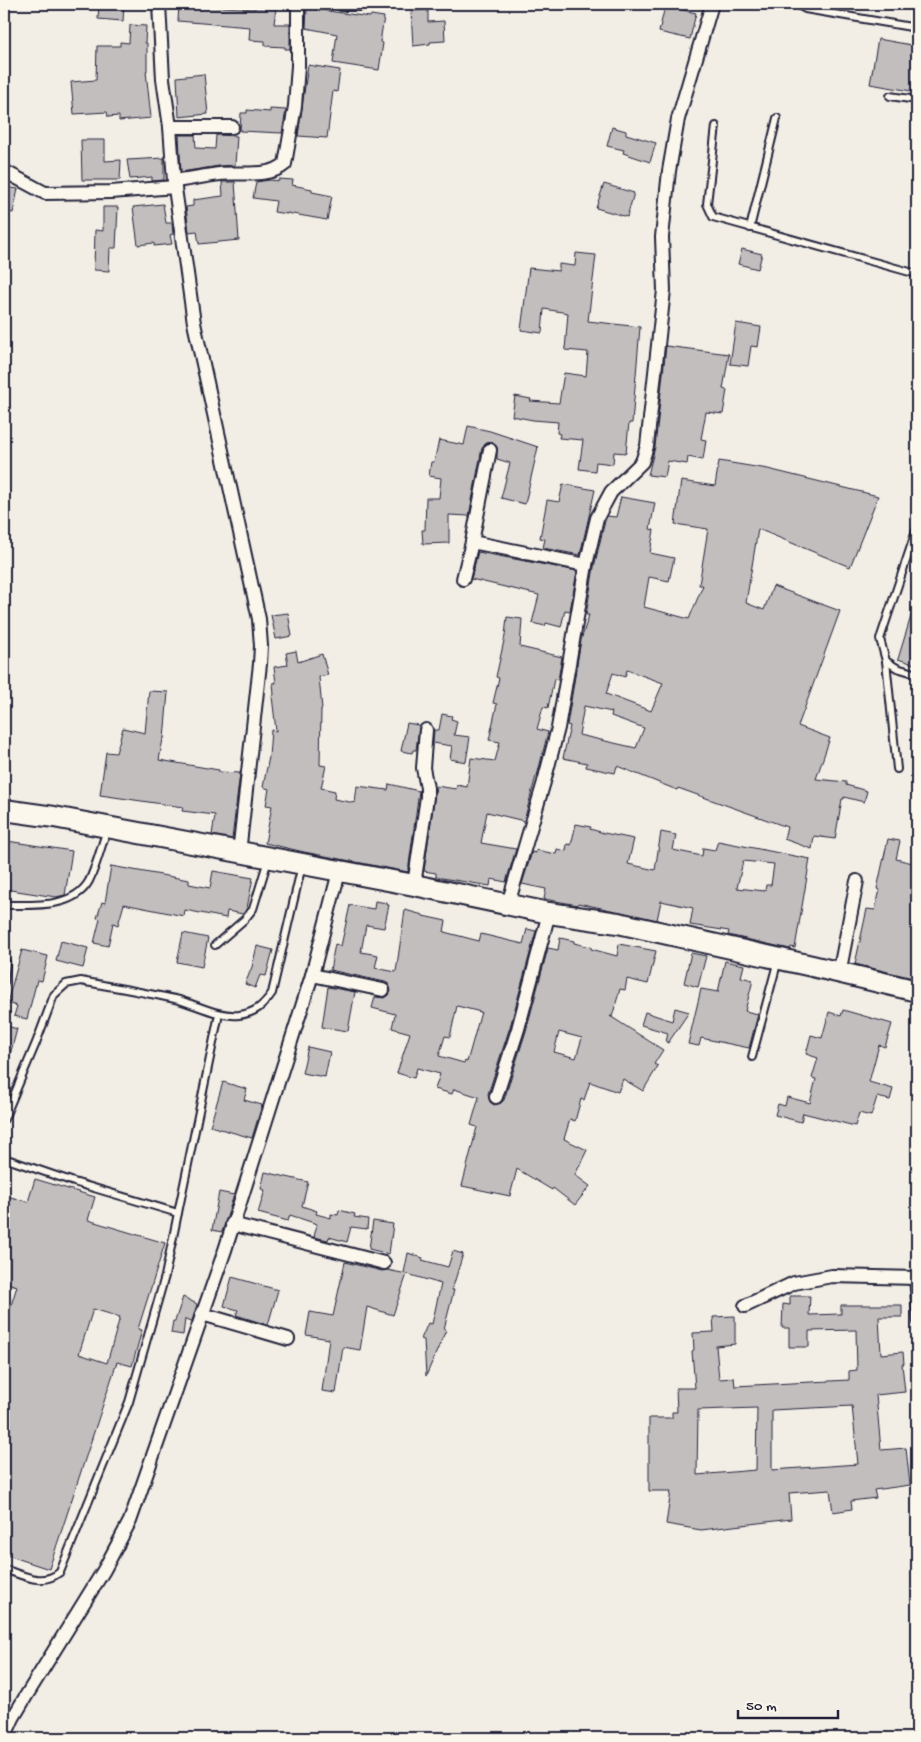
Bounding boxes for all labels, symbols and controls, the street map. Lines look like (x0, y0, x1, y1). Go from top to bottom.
scale bar (738, 1687, 838, 1719)
text: 50 m (746, 1698, 777, 1716)

